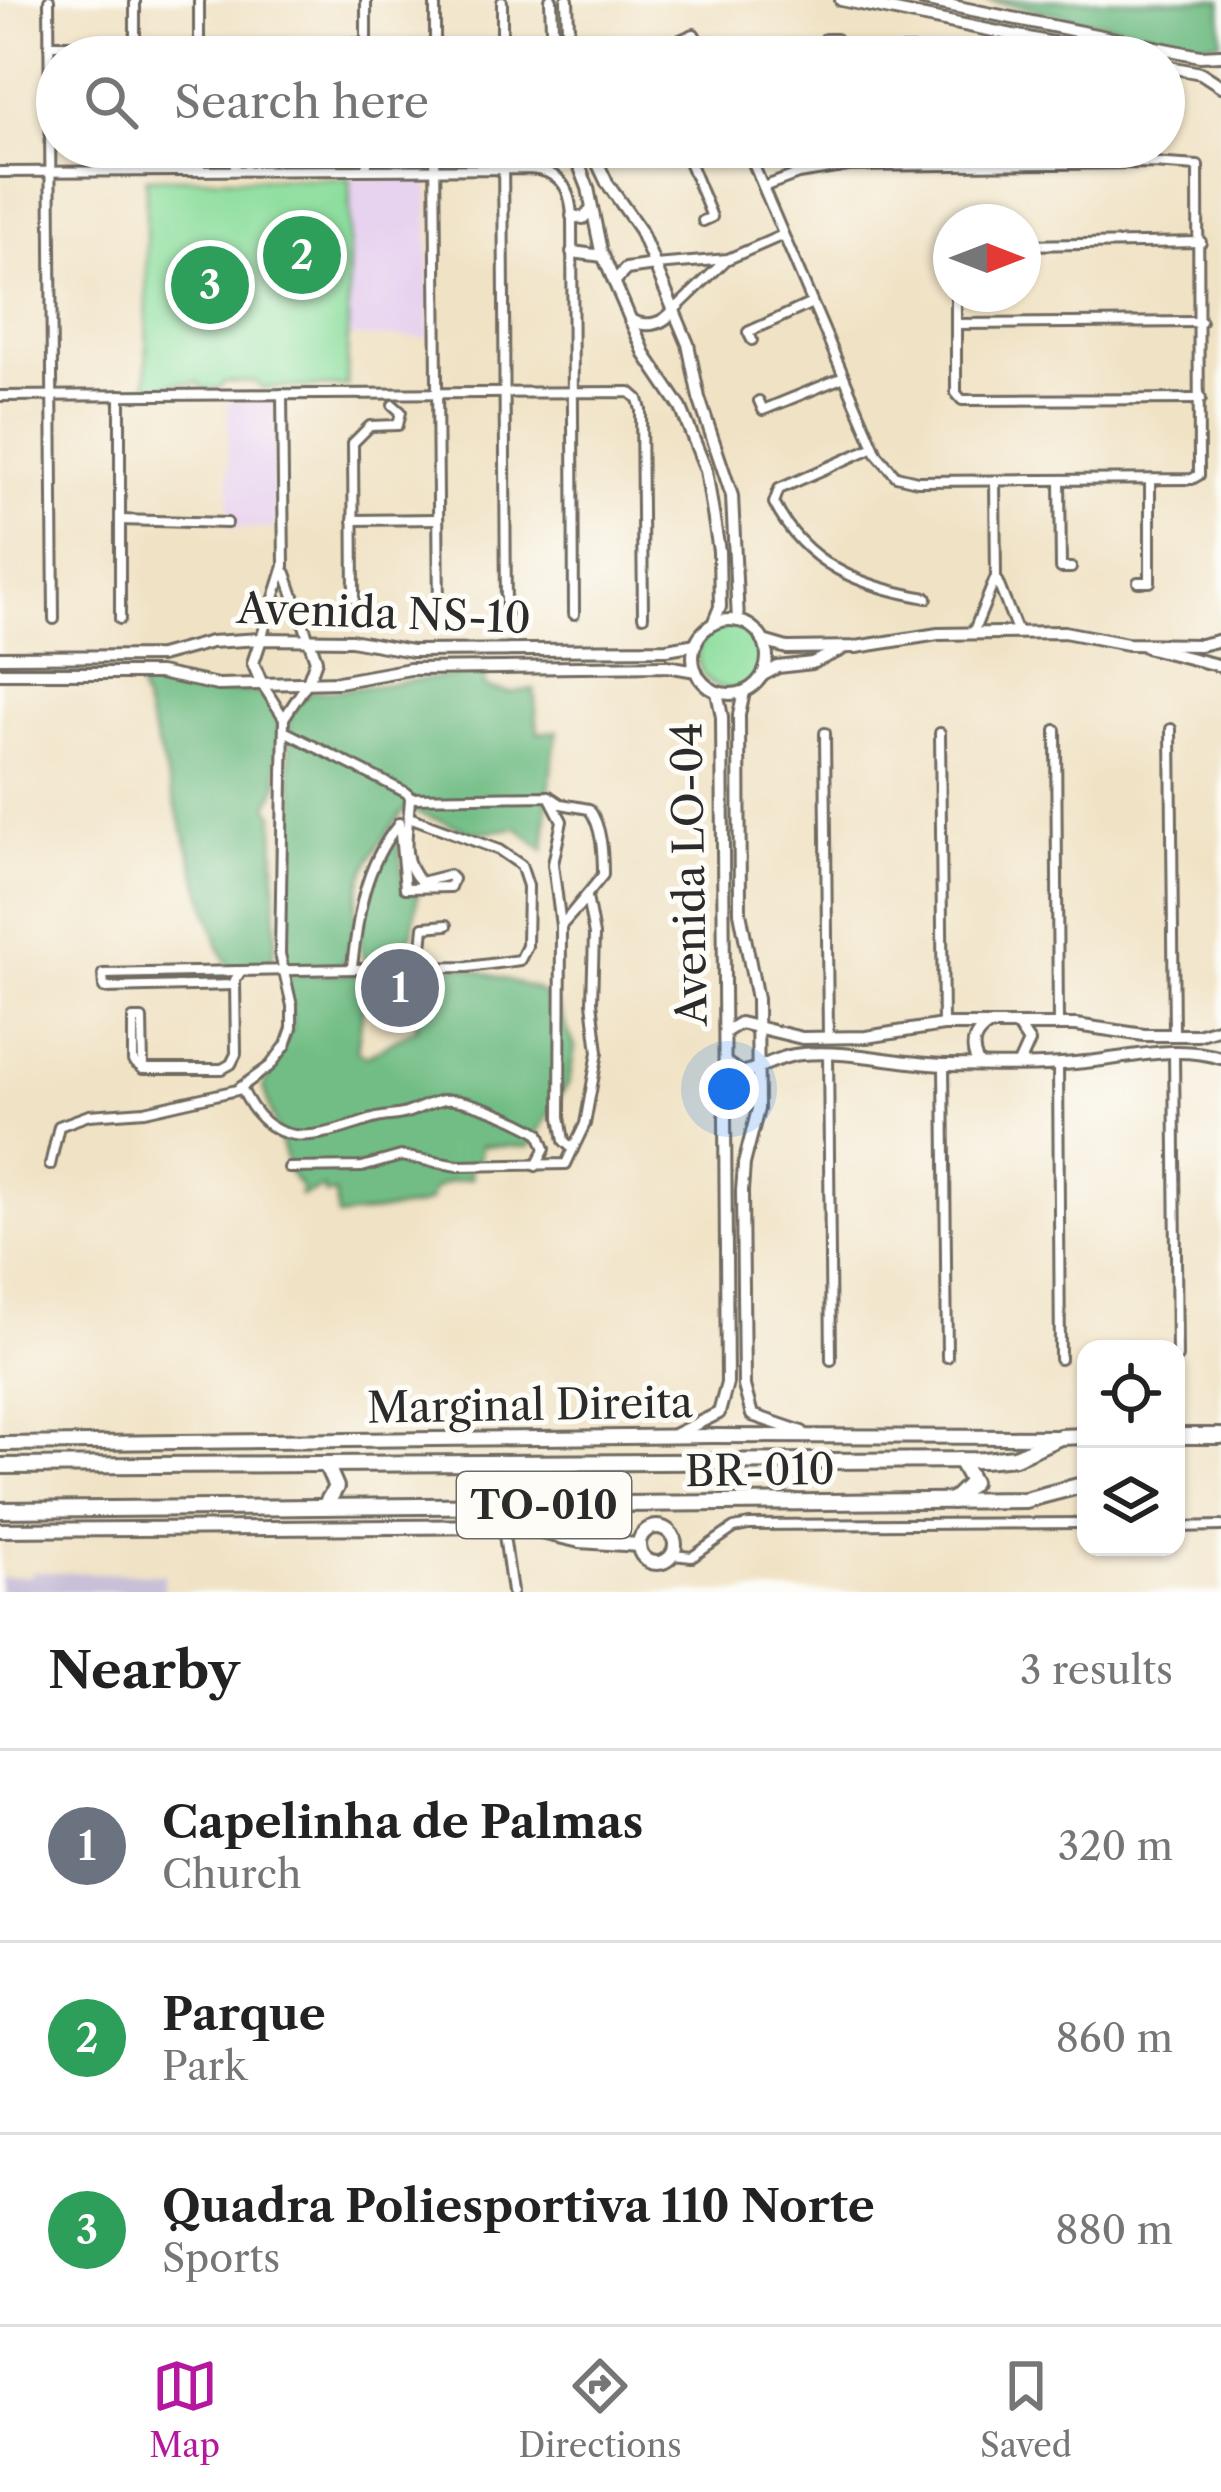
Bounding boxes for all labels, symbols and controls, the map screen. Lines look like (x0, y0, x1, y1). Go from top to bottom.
search box (36, 36, 1185, 168)
icon: search (78, 69, 144, 135)
text: Search here (174, 74, 429, 130)
north arrow (933, 204, 1041, 312)
pin: 2 (263, 210, 341, 300)
pin: 3 (171, 240, 249, 330)
street label: Avenida NS-10 (235, 582, 532, 644)
street label: Avenida LO-04 (660, 722, 718, 1027)
pin: 1 (361, 943, 439, 1033)
your location (699, 1059, 759, 1119)
map controls (1077, 1340, 1185, 1556)
button: locate (1077, 1340, 1185, 1448)
street label: Marginal Direita (367, 1376, 694, 1434)
street label: BR-010 (685, 1443, 835, 1497)
button: layers (1077, 1448, 1185, 1556)
road number: TO-010 (457, 1472, 631, 1538)
text: Nearby (48, 1639, 240, 1701)
text: 3 results (1020, 1646, 1173, 1694)
text: Capelinha de Palmas (162, 1794, 643, 1850)
text: 1 (78, 1822, 96, 1870)
text: 320 m (1058, 1822, 1173, 1870)
text: Church (162, 1850, 301, 1898)
text: Parque (162, 1986, 326, 2042)
text: 2 (75, 2014, 99, 2062)
text: 860 m (1056, 2014, 1173, 2062)
text: Park (162, 2042, 247, 2090)
text: Quadra Poliesportiva 110 Norte (162, 2178, 875, 2234)
text: 3 (76, 2206, 98, 2254)
text: 880 m (1055, 2206, 1173, 2254)
text: Sports (162, 2234, 280, 2282)
tab: Map (149, 2353, 220, 2466)
tab: Directions (519, 2353, 682, 2466)
tab: Saved (980, 2353, 1072, 2466)

